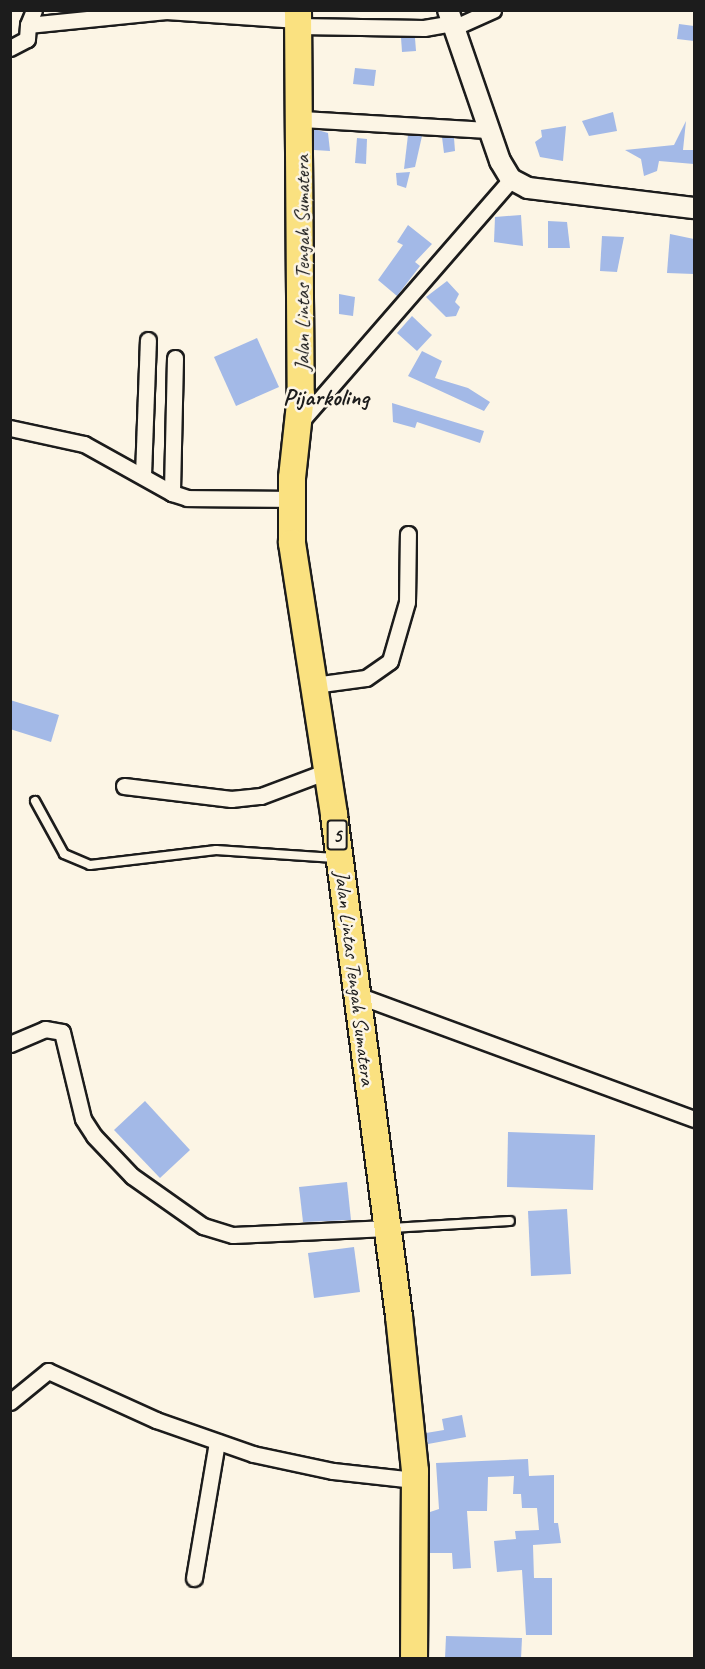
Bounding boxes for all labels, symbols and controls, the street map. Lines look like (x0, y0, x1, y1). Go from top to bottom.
street label: Jalan Lintas Tengah Sumatera (289, 156, 315, 370)
district label: Pijarkoling (283, 384, 369, 412)
road number: 5 (326, 818, 348, 852)
street label: Jalan Lintas Tengah Sumatera (329, 870, 381, 1086)

